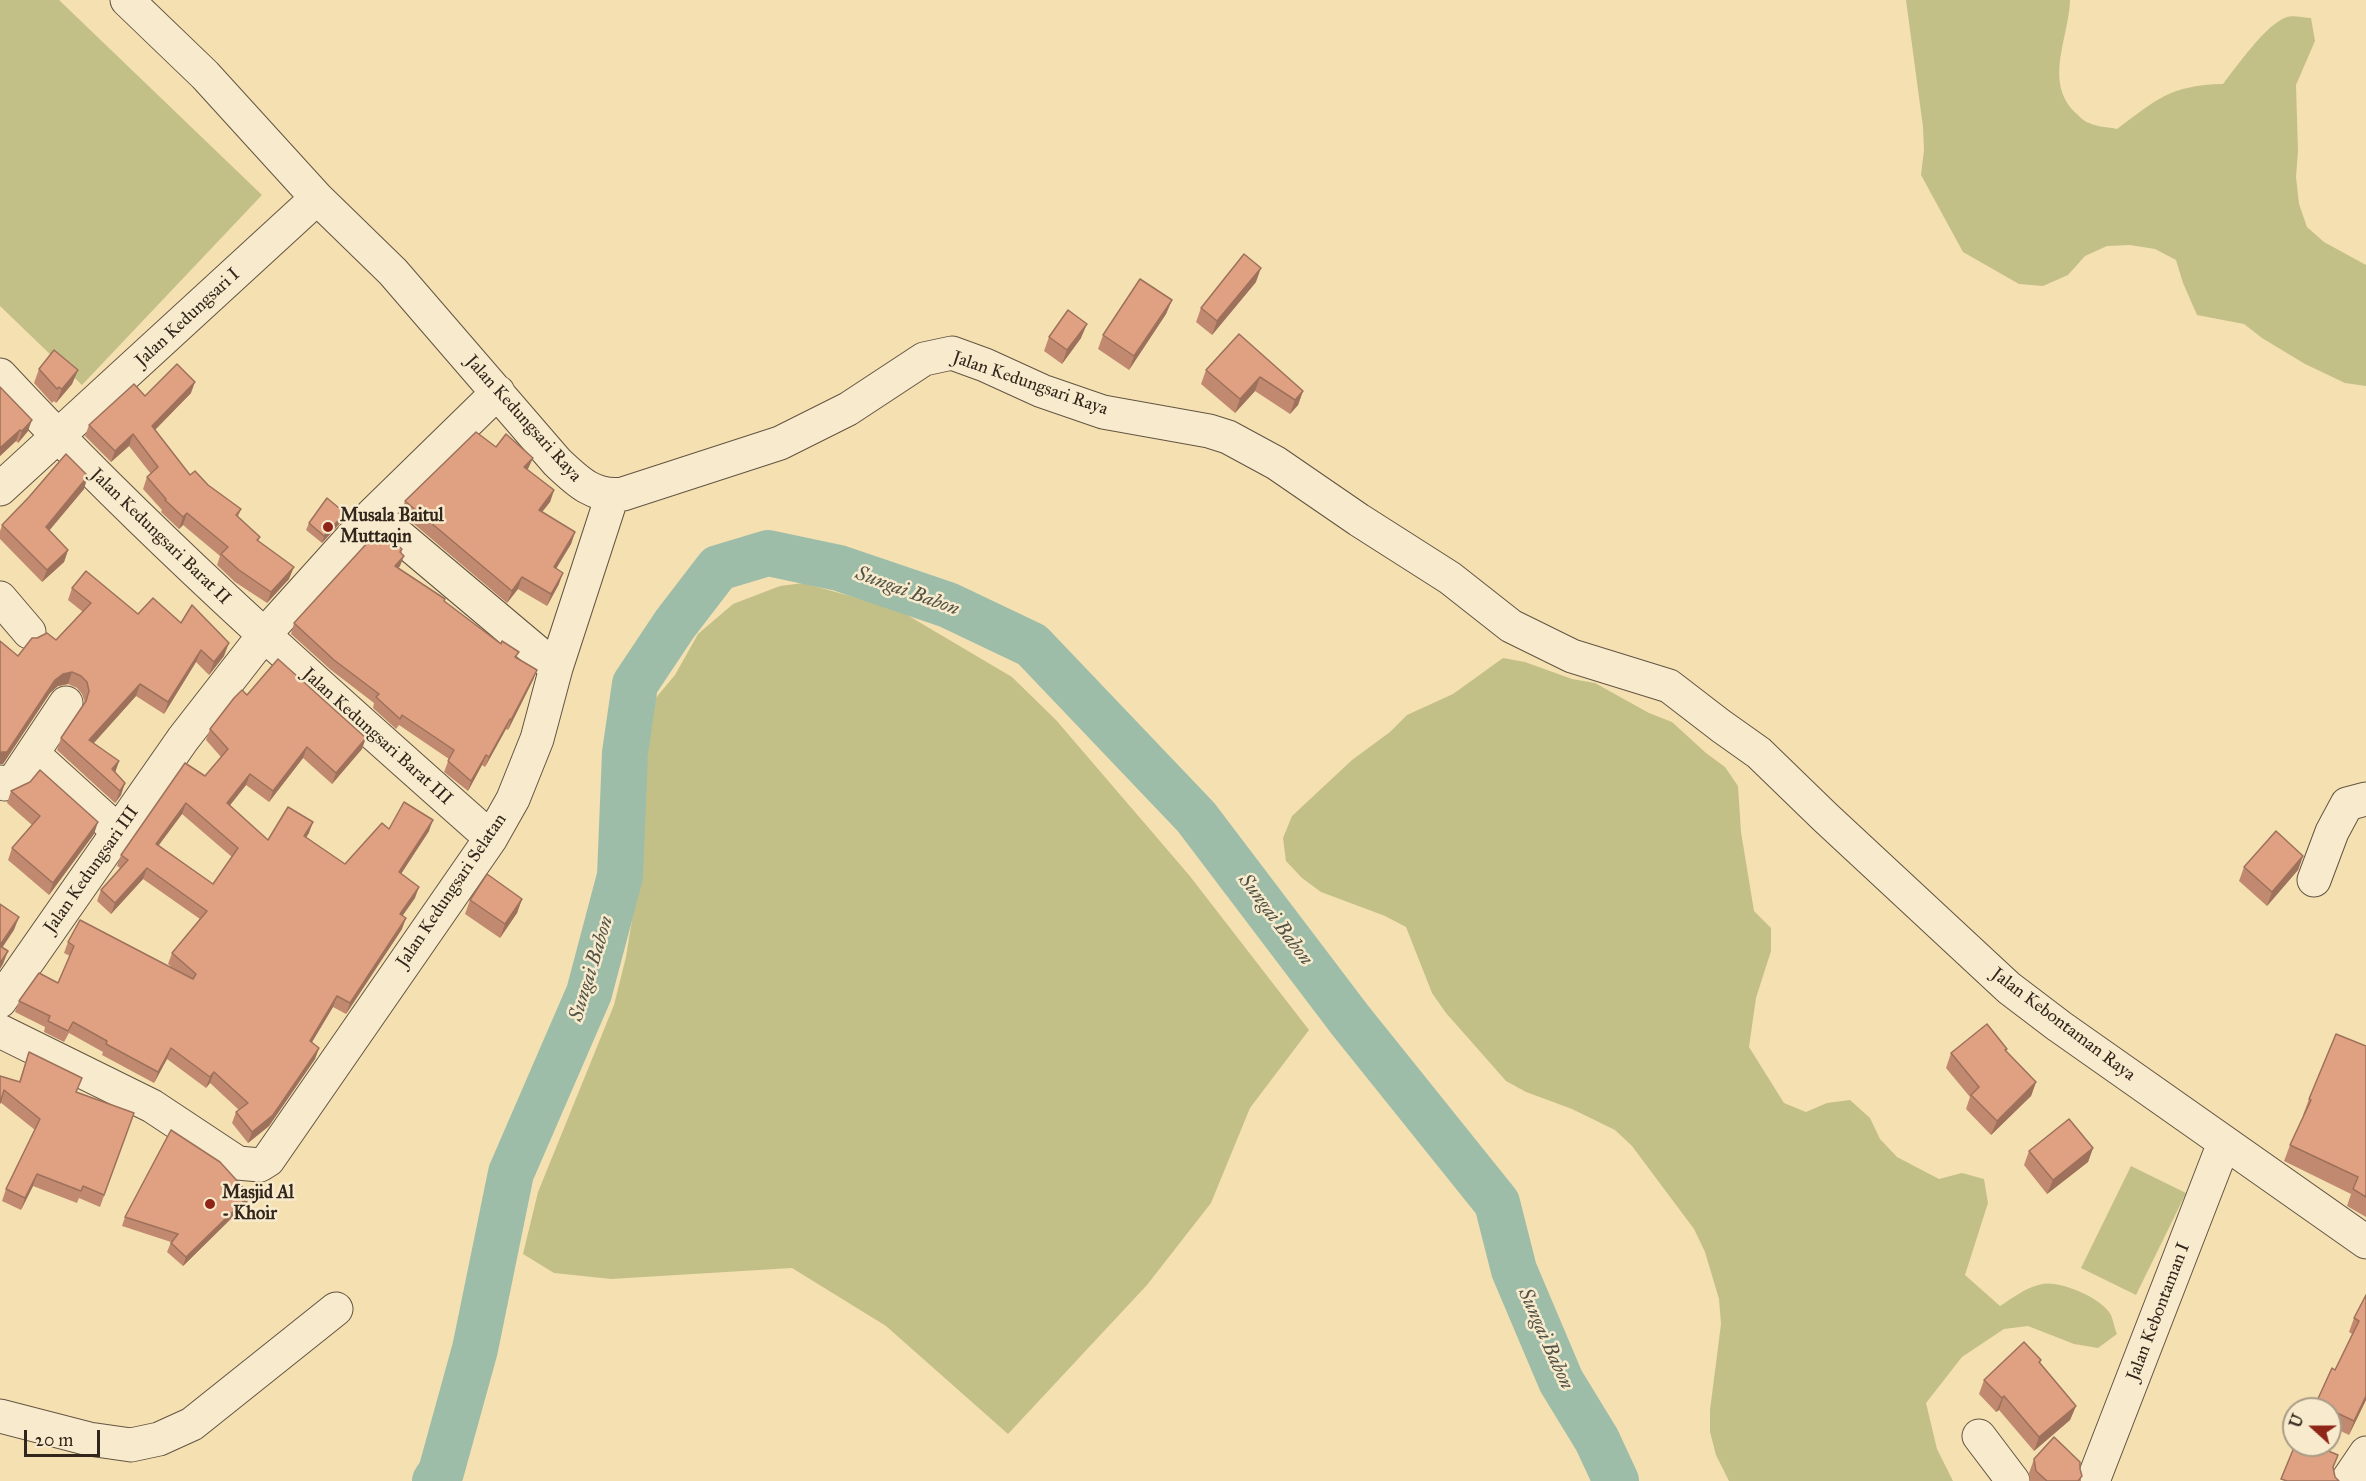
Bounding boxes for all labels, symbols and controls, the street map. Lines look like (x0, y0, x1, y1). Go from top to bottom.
street label: Jalan Kedungsari I (131, 264, 245, 372)
street label: Jalan Kedungsari Raya (949, 347, 1111, 421)
street label: Jalan Kedungsari Raya (460, 351, 586, 487)
street label: Jalan Kedungsari Barat II (85, 464, 235, 610)
place label: Musala Baitul Muttaqin (340, 506, 444, 548)
marker: Musala Baitul Muttaqin (321, 520, 335, 534)
water label: Sungai Babon (852, 562, 962, 622)
street label: Jalan Kedungsari Barat III (298, 664, 456, 810)
street label: Jalan Kedungsari III (40, 802, 144, 938)
street label: Jalan Kedungsari Selatan (392, 810, 512, 972)
water label: Sungai Babon (1233, 869, 1317, 971)
water label: Sungai Babon (565, 914, 619, 1024)
street label: Jalan Kebontaman Raya (1987, 964, 2139, 1086)
place label: Masjid Al - Khoir (222, 1183, 294, 1226)
marker: Masjid Al - Khoir (203, 1197, 217, 1211)
street label: Jalan Kebontaman I (2123, 1240, 2195, 1384)
water label: Sungai Babon (1512, 1285, 1578, 1393)
north arrow (2282, 1397, 2342, 1457)
text: U (2285, 1412, 2308, 1430)
scale bar (27, 1418, 104, 1456)
text: 20 m (35, 1429, 73, 1451)

